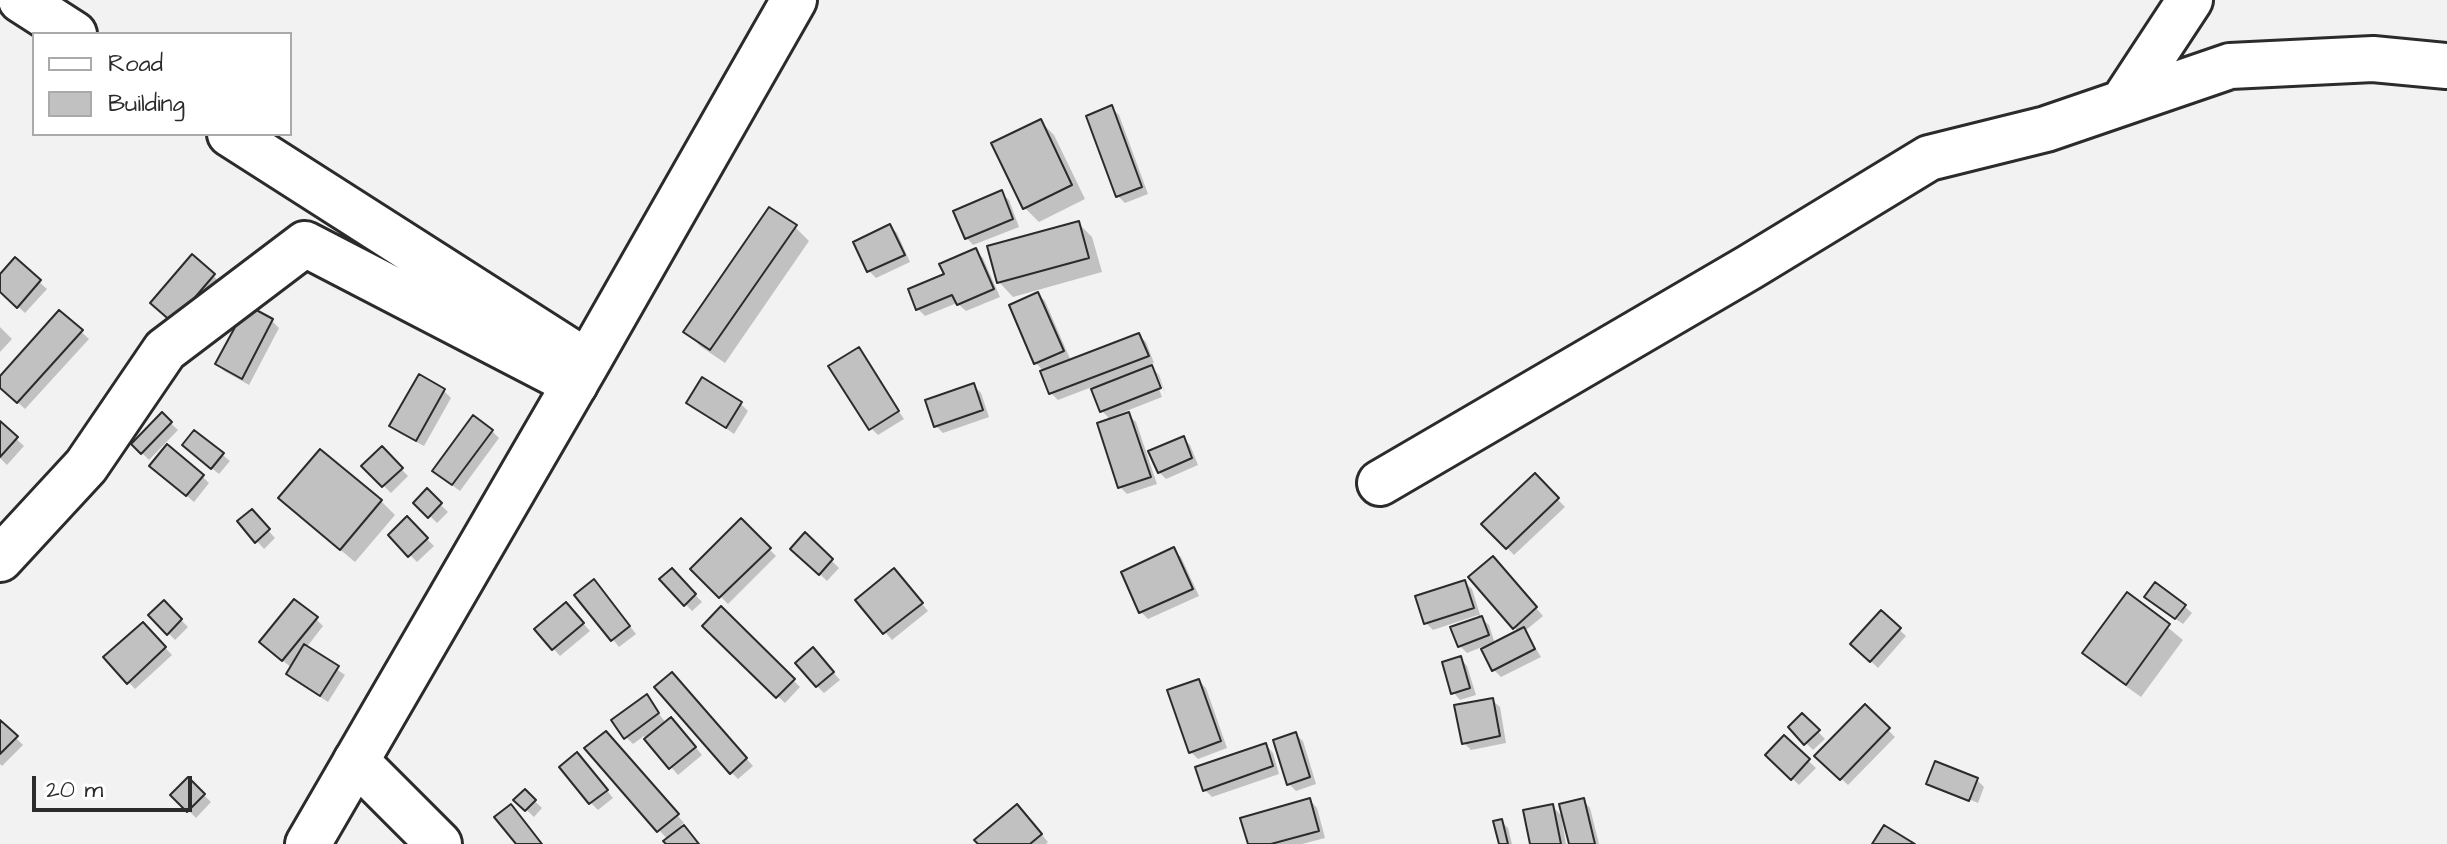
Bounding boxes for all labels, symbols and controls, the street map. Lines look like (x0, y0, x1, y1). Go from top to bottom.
legend (32, 32, 292, 136)
text: Road (108, 47, 163, 81)
text: Building (108, 87, 185, 121)
scale bar (36, 760, 196, 810)
text: 20 m (46, 773, 103, 807)

